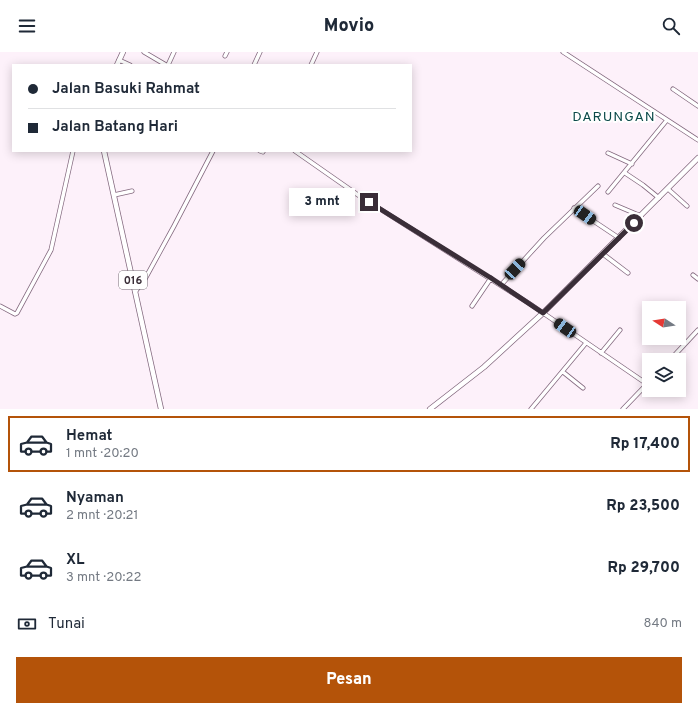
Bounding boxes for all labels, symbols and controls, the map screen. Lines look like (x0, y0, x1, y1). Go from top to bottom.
icon: menu (16, 15, 38, 37)
text: Movio (324, 15, 374, 38)
icon: search (660, 15, 682, 37)
text: Jalan Basuki Rahmat (52, 80, 200, 99)
district label: DARUNGAN (572, 109, 656, 126)
text: Jalan Batang Hari (52, 118, 178, 137)
callout: 3 mnt (289, 188, 355, 216)
route end (360, 193, 378, 211)
text: 3 mnt (304, 194, 340, 210)
car (572, 203, 598, 227)
route start (625, 214, 643, 232)
car (502, 256, 528, 282)
road number: 016 (119, 271, 147, 289)
north arrow (642, 301, 686, 345)
map controls (642, 301, 686, 397)
car (552, 316, 578, 340)
button: layers (642, 353, 686, 397)
icon: car (18, 426, 54, 462)
text: Hemat (66, 427, 112, 446)
text: Rp 17,400 (610, 435, 680, 454)
text: 1 mnt · 20:20 (66, 446, 139, 462)
icon: car (18, 488, 54, 524)
text: Nyaman (66, 489, 124, 508)
text: Rp 23,500 (606, 497, 680, 516)
text: 2 mnt · 20:21 (66, 508, 138, 524)
icon: car (18, 550, 54, 586)
text: XL (66, 551, 84, 570)
text: Rp 29,700 (608, 559, 680, 578)
text: 3 mnt · 20:22 (66, 570, 141, 586)
icon: cash (16, 613, 38, 635)
text: Tunai (48, 615, 85, 634)
text: 840 m (644, 616, 682, 632)
button: Pesan (16, 657, 682, 703)

